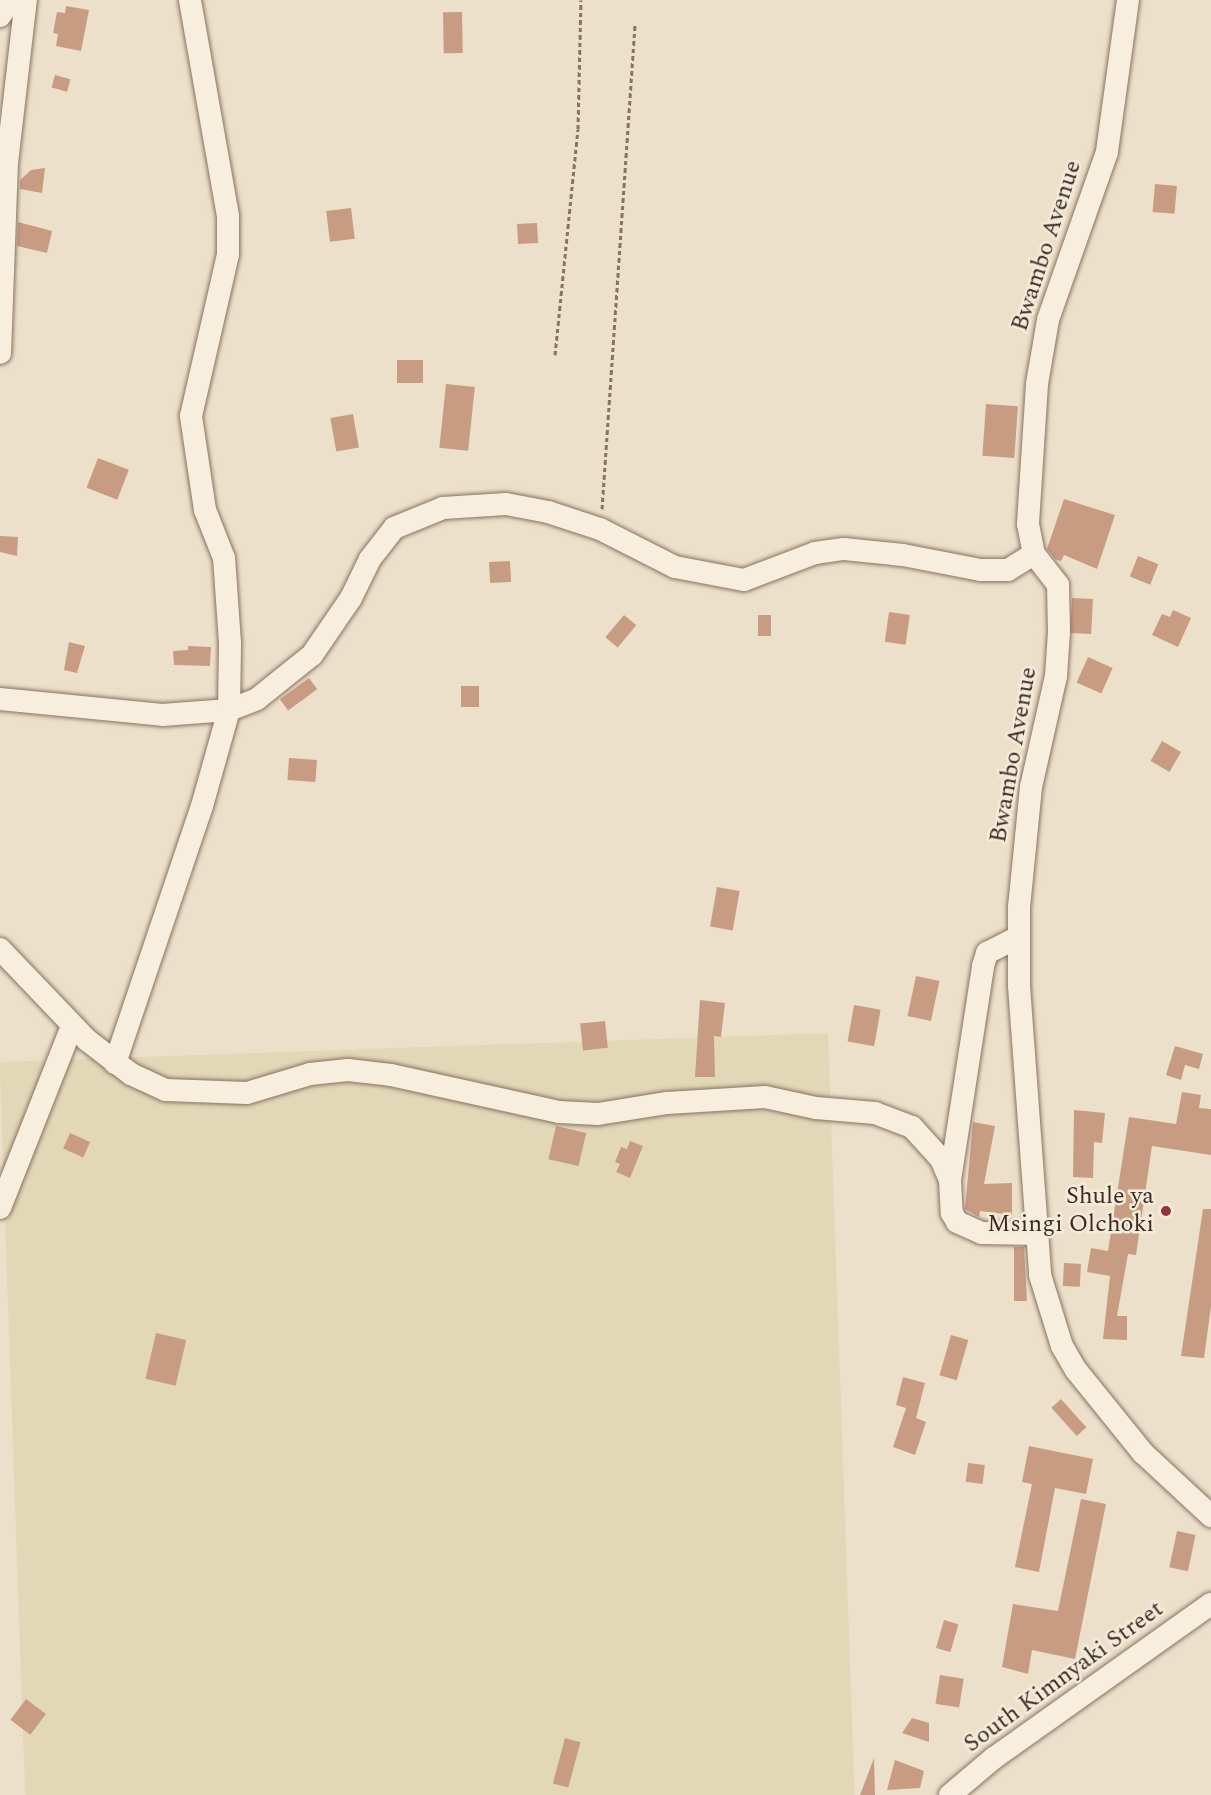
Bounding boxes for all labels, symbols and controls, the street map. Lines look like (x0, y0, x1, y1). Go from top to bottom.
street label: Bwambo Avenue (1006, 157, 1088, 335)
street label: Bwambo Avenue (984, 665, 1044, 845)
place label: Shule ya Msingi Olchoki (987, 1183, 1154, 1239)
marker: Shule ya Msingi Olchoki (1159, 1204, 1173, 1218)
street label: South Kimnyaki Street (959, 1595, 1169, 1759)

